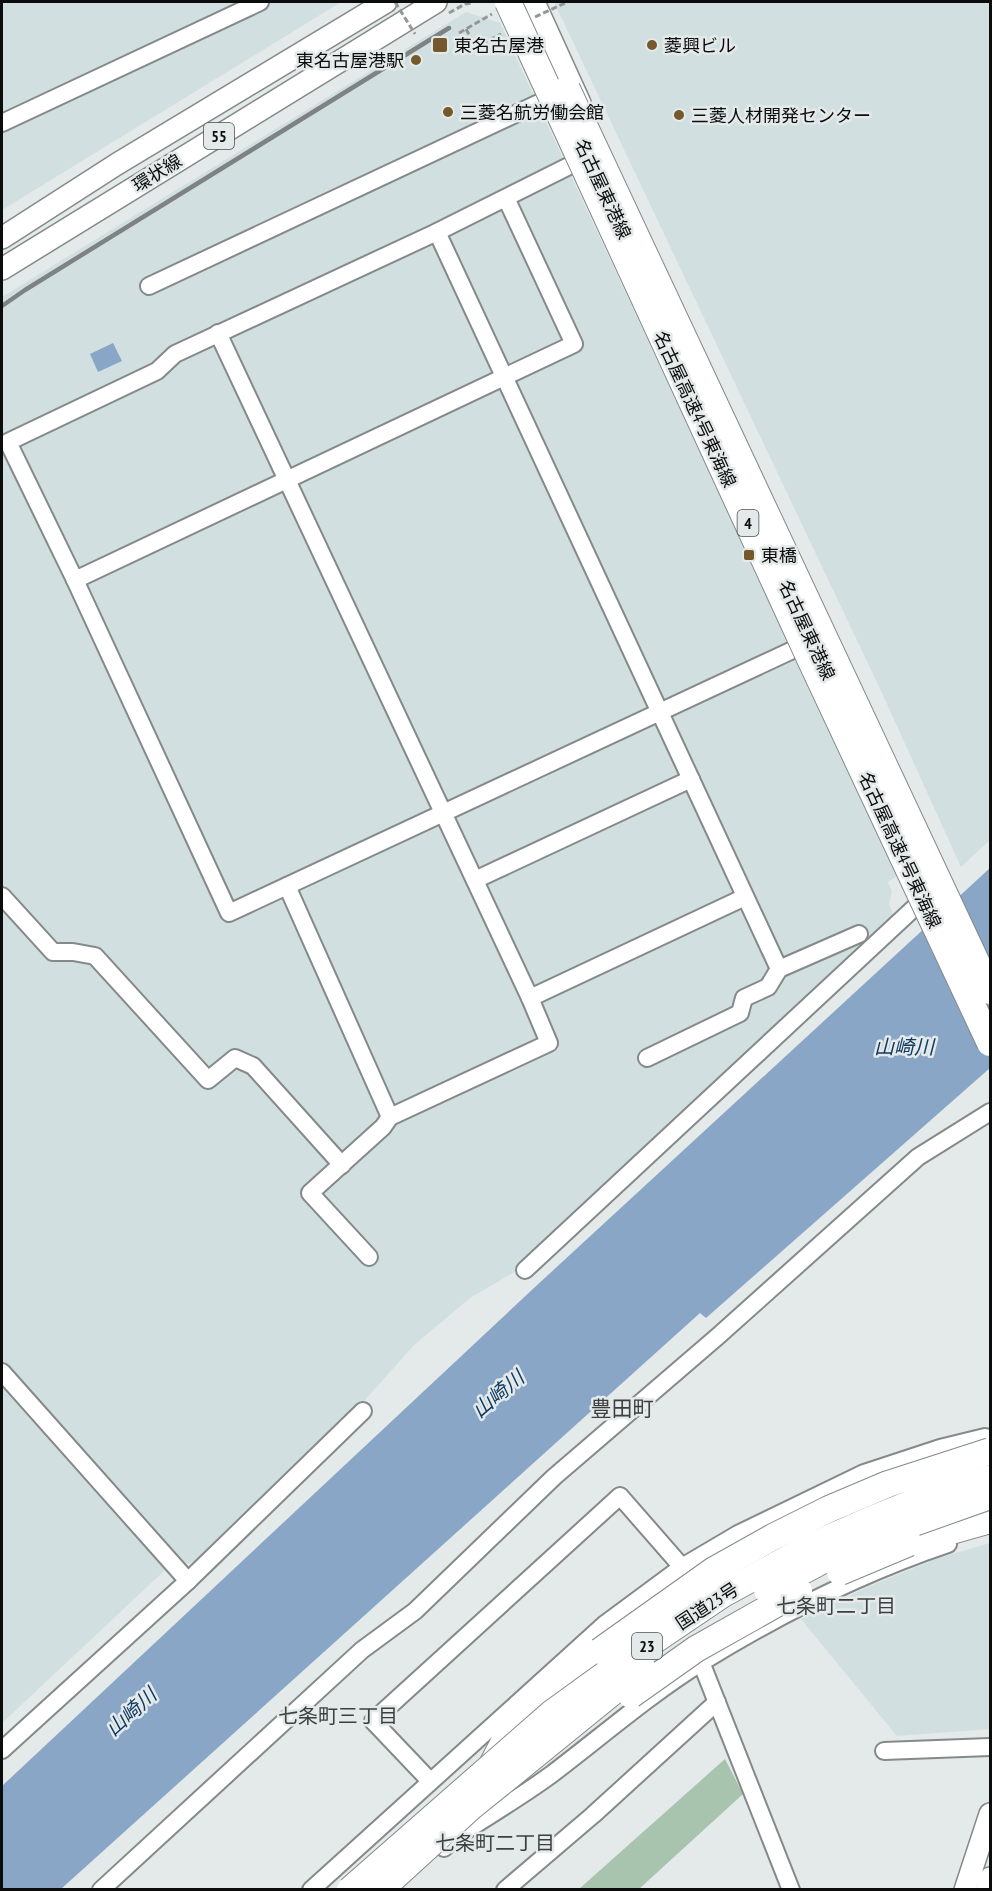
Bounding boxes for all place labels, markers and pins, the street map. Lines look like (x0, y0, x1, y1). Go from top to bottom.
place label: 東名古屋港 (454, 34, 544, 57)
place label: 菱興ビル (664, 34, 736, 57)
marker: 東名古屋港 (431, 36, 449, 54)
marker: 菱興ビル (645, 38, 659, 52)
place label: 東名古屋港駅 (296, 49, 404, 72)
marker: 東名古屋港駅 (409, 53, 423, 67)
place label: 三菱名航労働会館 (460, 101, 604, 124)
place label: 三菱人材開発センター (691, 104, 871, 127)
marker: 三菱名航労働会館 (441, 105, 455, 119)
marker: 三菱人材開発センター (672, 108, 686, 122)
place label: 東橋 (761, 544, 797, 567)
marker: 東橋 (742, 548, 756, 562)

